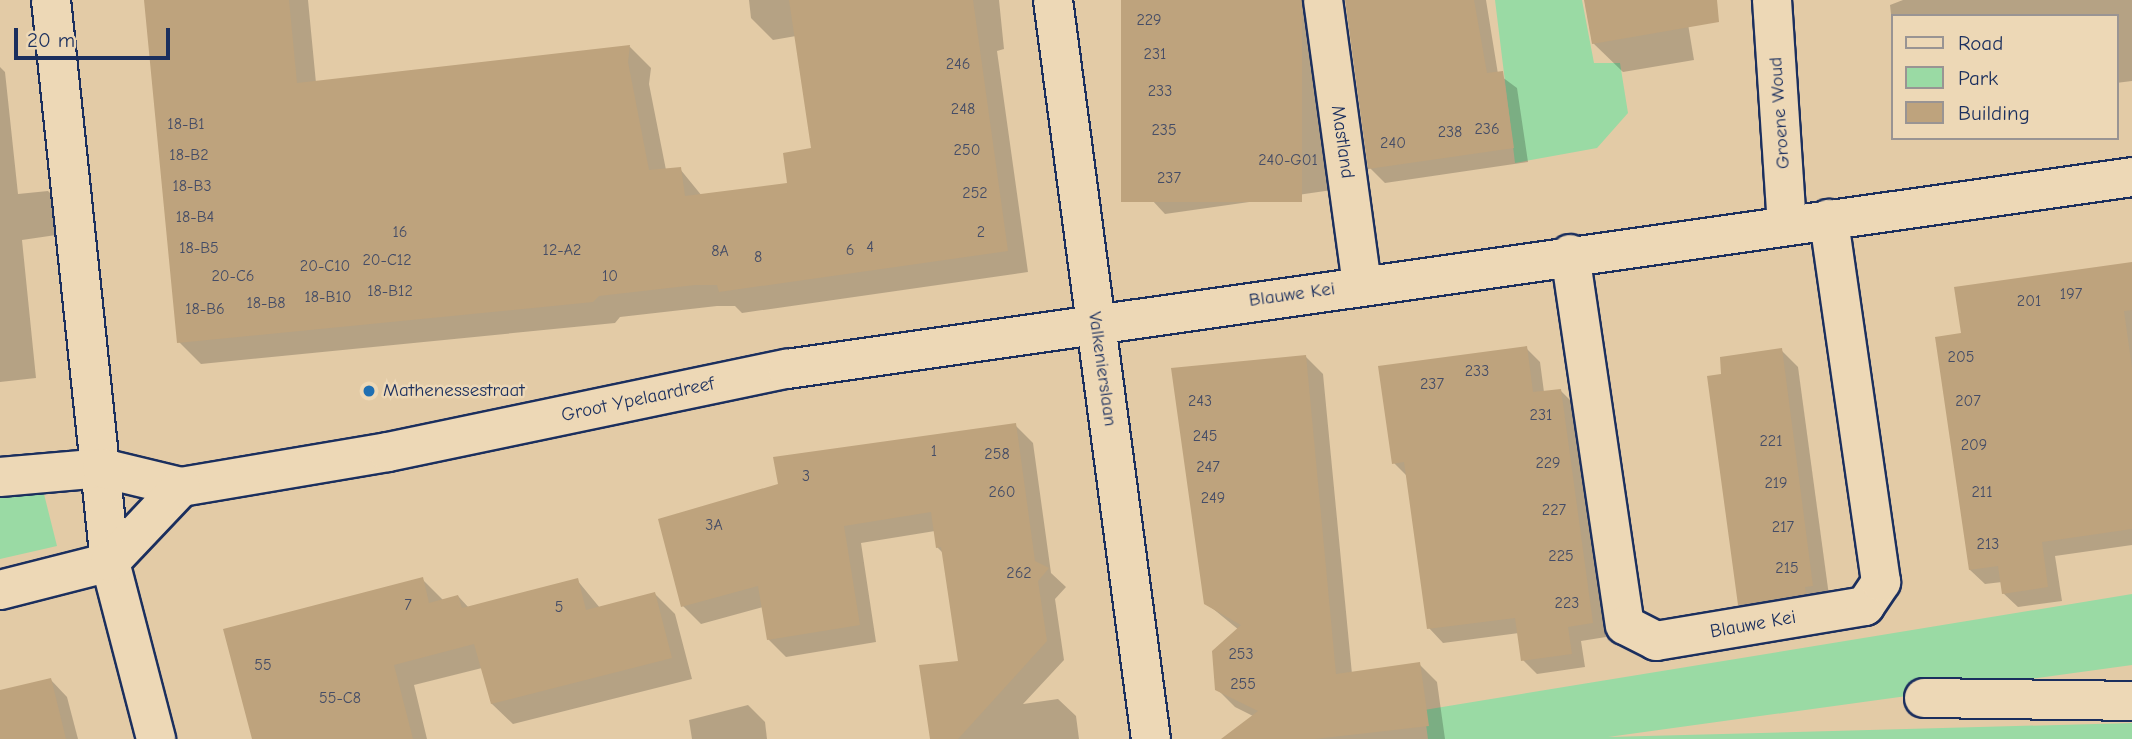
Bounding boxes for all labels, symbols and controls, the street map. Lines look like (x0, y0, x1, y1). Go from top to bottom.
house number: 229 (1136, 10, 1162, 30)
scale bar (18, 14, 173, 58)
legend (1890, 14, 2118, 140)
text: 20 m (27, 28, 75, 52)
text: Road (1958, 31, 2003, 55)
house number: 231 (1144, 44, 1166, 64)
house number: 246 (946, 54, 970, 74)
street label: Groene Woud (1765, 56, 1795, 170)
text: Park (1958, 66, 1998, 90)
house number: 233 (1148, 81, 1172, 101)
house number: 248 (951, 99, 975, 119)
text: Building (1958, 101, 2030, 125)
street label: Mastland (1326, 104, 1358, 180)
house number: 18-B1 (167, 114, 205, 134)
house number: 236 (1474, 119, 1500, 139)
house number: 235 (1151, 120, 1177, 140)
house number: 238 (1438, 122, 1462, 142)
house number: 240 (1380, 133, 1406, 153)
house number: 250 (954, 140, 980, 160)
house number: 18-B2 (169, 145, 209, 165)
house number: 240-G01 (1258, 150, 1318, 170)
house number: 237 (1157, 168, 1181, 188)
house number: 18-B3 (172, 176, 212, 196)
house number: 252 (962, 183, 988, 203)
house number: 18-B4 (176, 207, 214, 227)
house number: 16 (392, 222, 408, 242)
house number: 2 (977, 222, 985, 242)
house number: 4 (866, 237, 874, 257)
house number: 18-B5 (179, 238, 219, 258)
house number: 12-A2 (543, 240, 581, 260)
house number: 6 (846, 240, 854, 260)
house number: 8A (711, 241, 729, 261)
house number: 8 (754, 247, 762, 267)
house number: 20-C12 (362, 250, 412, 270)
house number: 20-C10 (300, 256, 350, 276)
house number: 20-C6 (211, 266, 255, 286)
house number: 10 (602, 266, 618, 286)
street label: Blauwe Kei (1247, 278, 1337, 312)
house number: 18-B12 (367, 281, 413, 301)
house number: 197 (2060, 284, 2082, 304)
house number: 18-B10 (304, 287, 352, 307)
house number: 201 (2017, 291, 2041, 311)
house number: 18-B8 (246, 293, 286, 313)
house number: 18-B6 (185, 299, 225, 319)
street label: Valkenierslaan (1083, 310, 1121, 428)
house number: 205 (1948, 347, 1974, 367)
house number: 233 (1465, 361, 1489, 381)
street label: Groot Ypelaardreef (559, 373, 717, 427)
house number: 237 (1420, 374, 1444, 394)
place label: Mathenessestraat (383, 380, 525, 402)
marker: Mathenessestraat (361, 383, 377, 399)
house number: 243 (1188, 391, 1212, 411)
house number: 207 (1955, 391, 1981, 411)
house number: 231 (1530, 405, 1552, 425)
house number: 245 (1193, 426, 1217, 446)
house number: 221 (1759, 431, 1783, 451)
house number: 209 (1961, 435, 1987, 455)
house number: 1 (931, 441, 937, 461)
house number: 258 (984, 444, 1010, 464)
house number: 229 (1535, 453, 1561, 473)
house number: 247 (1196, 457, 1220, 477)
house number: 3 (802, 466, 810, 486)
house number: 219 (1764, 473, 1788, 493)
house number: 260 (989, 482, 1015, 502)
house number: 211 (1971, 482, 1993, 502)
house number: 249 (1201, 488, 1225, 508)
house number: 227 (1542, 500, 1566, 520)
house number: 3A (705, 515, 723, 535)
house number: 217 (1772, 517, 1794, 537)
house number: 213 (1977, 534, 1999, 554)
house number: 225 (1548, 546, 1574, 566)
house number: 215 (1775, 558, 1799, 578)
house number: 262 (1006, 563, 1032, 583)
house number: 223 (1555, 593, 1579, 613)
house number: 7 (404, 595, 412, 615)
house number: 5 (555, 597, 563, 617)
street label: Blauwe Kei (1708, 606, 1798, 644)
house number: 253 (1228, 644, 1254, 664)
house number: 55 (254, 655, 272, 675)
house number: 255 (1230, 674, 1256, 694)
house number: 55-C8 (319, 688, 361, 708)

